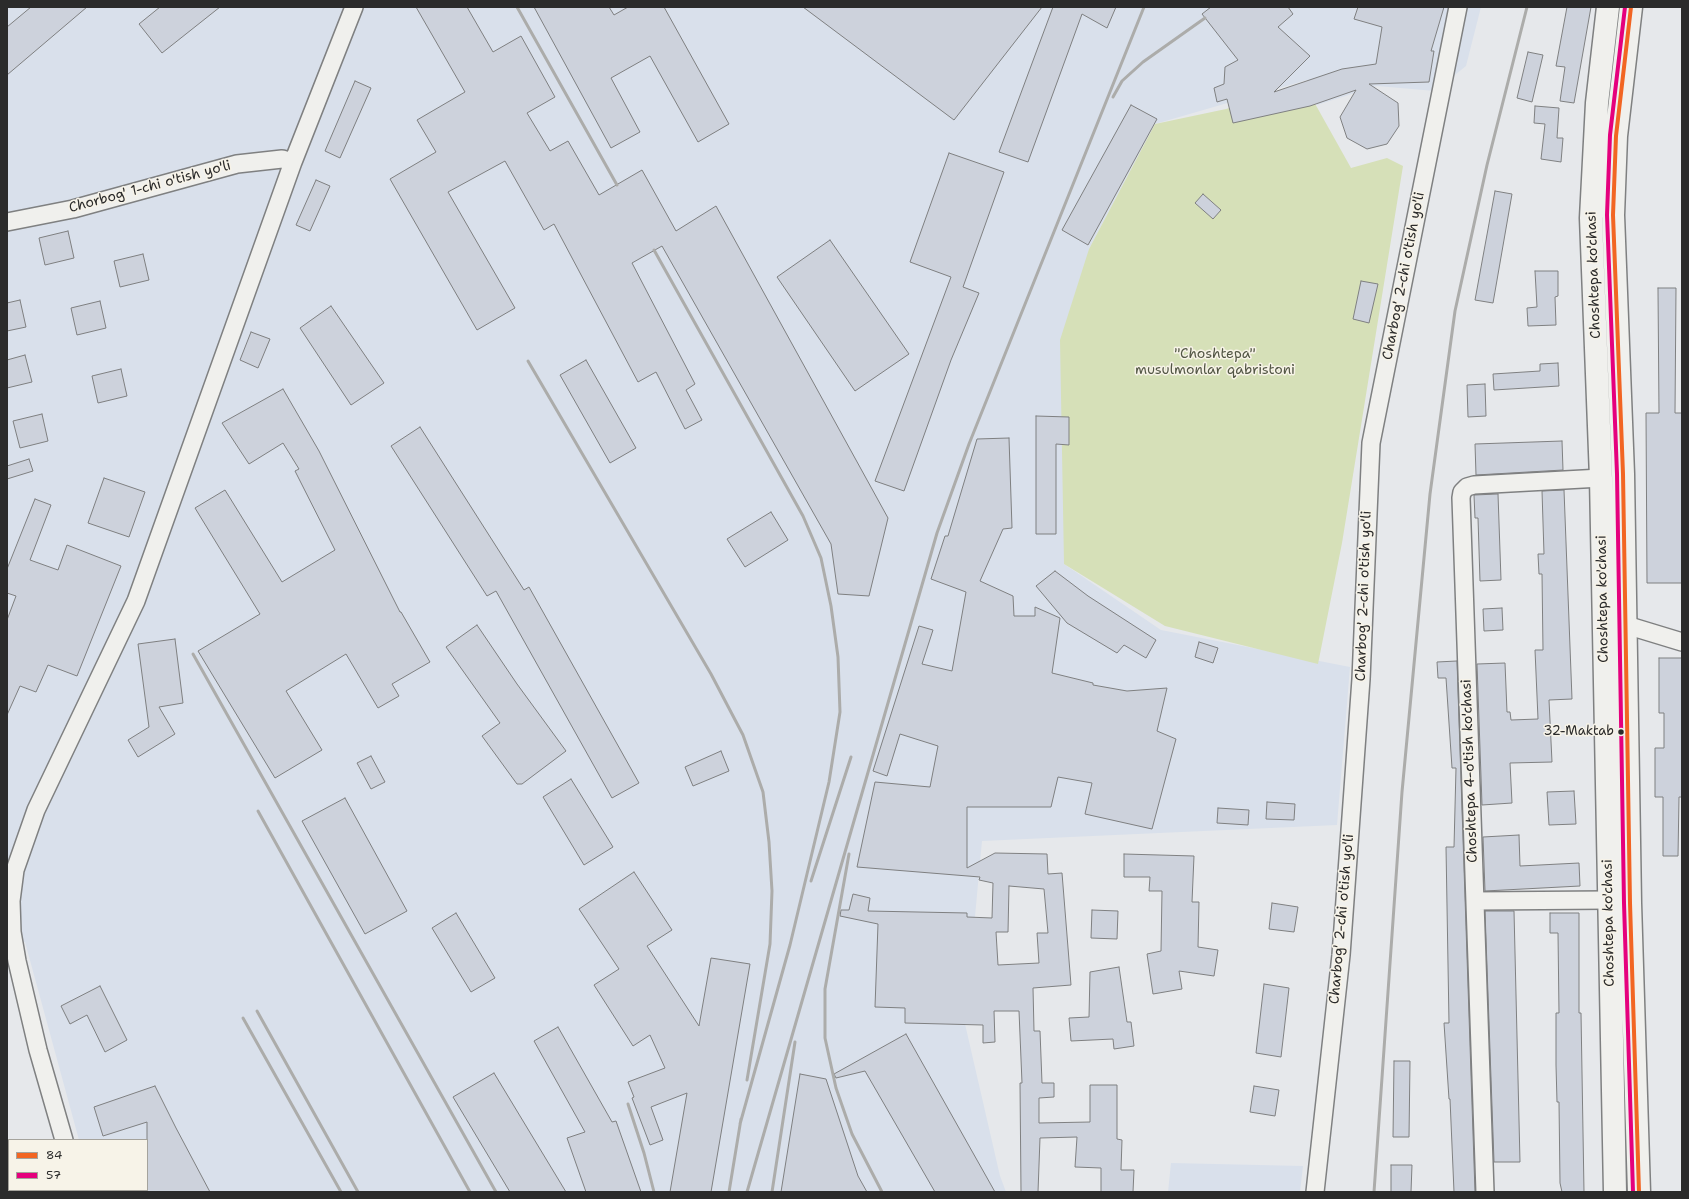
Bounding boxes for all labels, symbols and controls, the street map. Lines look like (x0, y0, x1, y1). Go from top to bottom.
street label: Chorbog' 1-chi o'tish yo'li (67, 157, 233, 217)
street label: Charbog' 2-chi o'tish yo'li (1379, 191, 1429, 361)
street label: Choshtepa ko'chasi (1583, 211, 1605, 339)
park label: "Choshtepa" musulmonlar qabristoni (1135, 346, 1295, 378)
street label: Charbog' 2-chi o'tish yo'li (1353, 510, 1375, 682)
street label: Choshtepa ko'chasi (1593, 535, 1613, 663)
street label: Choshtepa 4-o'tish ko'chasi (1458, 679, 1482, 863)
place label: 32-Maktab (1544, 724, 1614, 740)
marker: 32-Maktab (1616, 727, 1626, 737)
street label: Charbog' 2-chi o'tish yo'li (1326, 833, 1358, 1005)
street label: Choshtepa ko'chasi (1599, 859, 1619, 987)
legend (8, 1139, 148, 1191)
text: 84 (46, 1147, 62, 1163)
text: 57 (46, 1167, 61, 1183)

